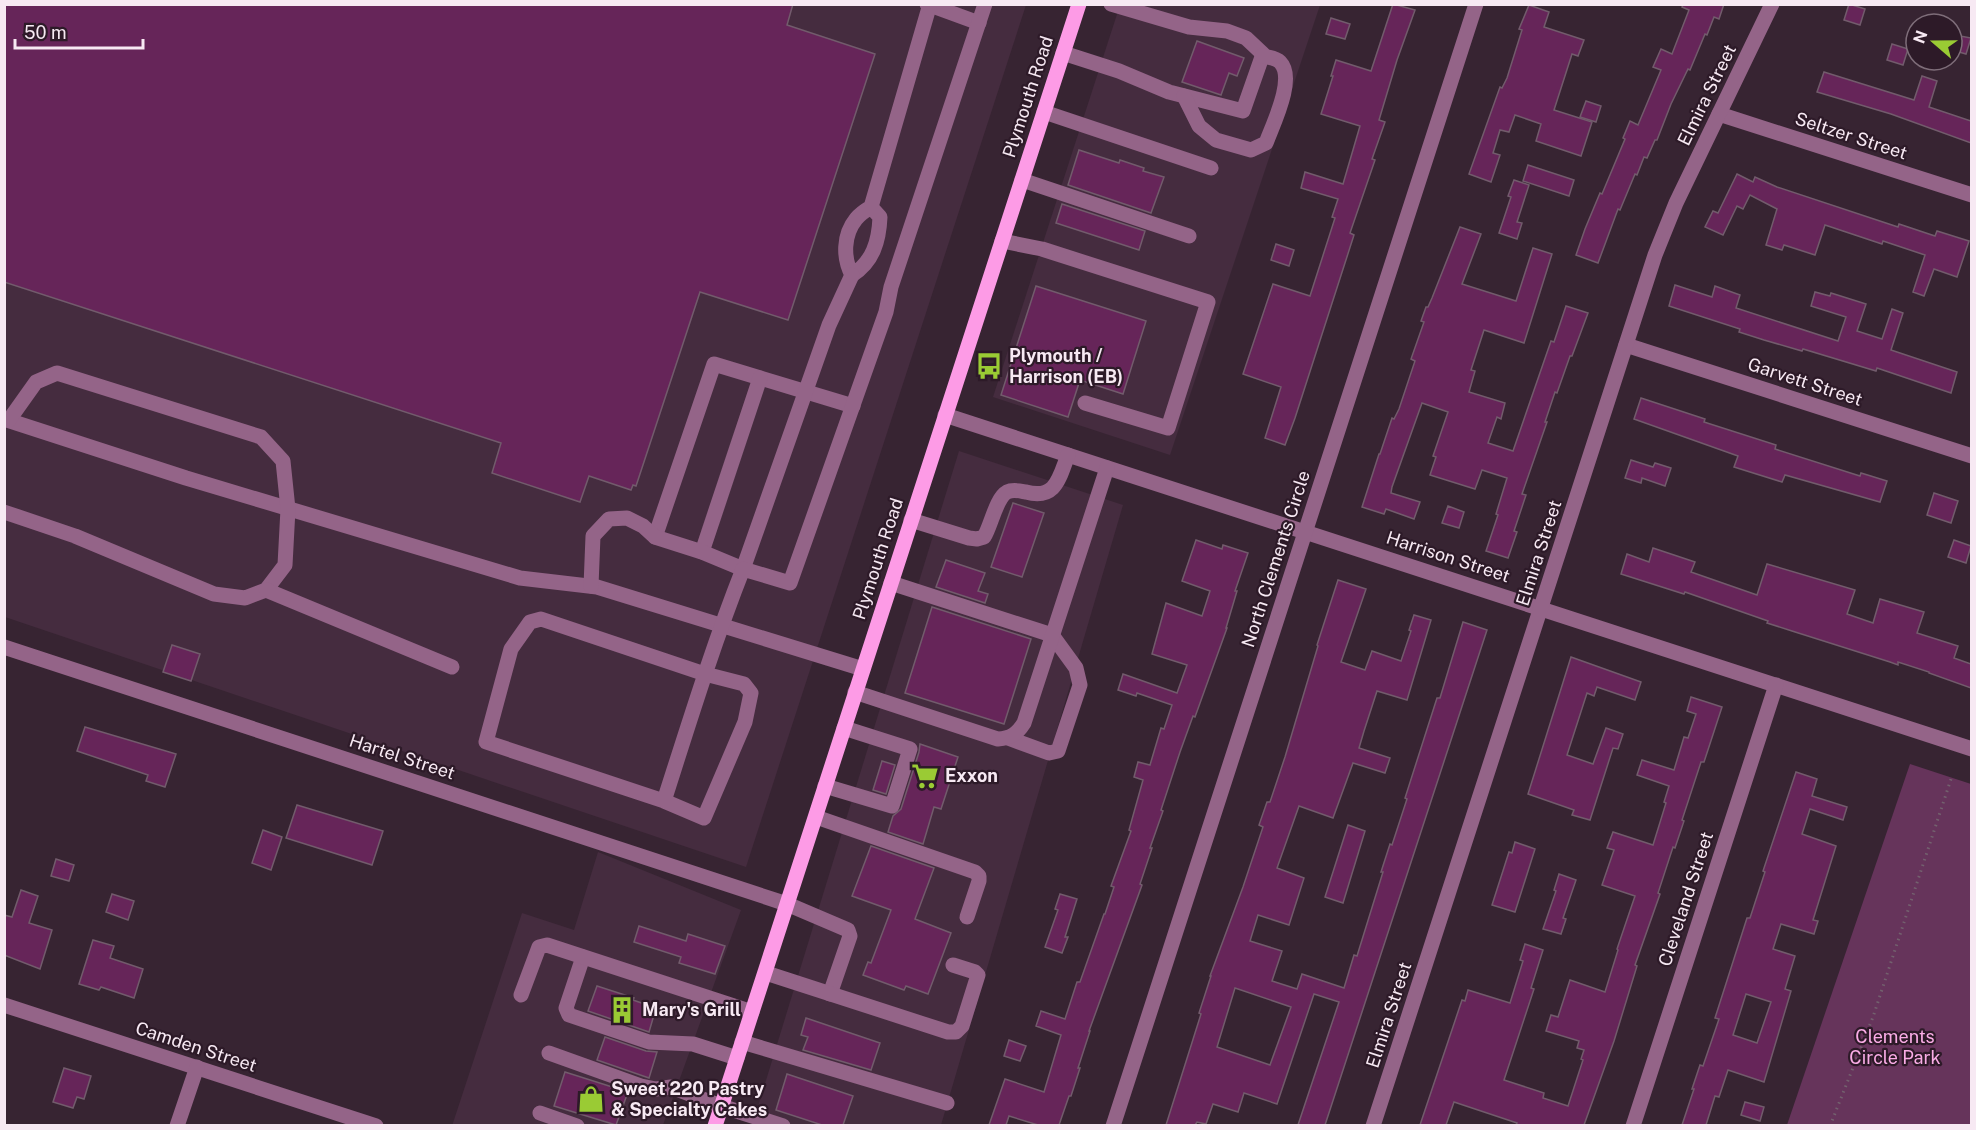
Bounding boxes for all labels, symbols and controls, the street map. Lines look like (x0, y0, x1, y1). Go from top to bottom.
scale bar (15, 12, 142, 50)
north arrow (1904, 12, 1964, 72)
text: 50 m (24, 22, 67, 43)
text: N (1909, 28, 1931, 46)
street label: Plymouth Road (998, 33, 1057, 160)
street label: Elmira Street (1673, 41, 1740, 149)
street label: Seltzer Street (1792, 107, 1910, 164)
place label: Plymouth / Harrison (EB) (1009, 345, 1123, 387)
bus stop icon: Plymouth / Harrison (EB) (974, 351, 1004, 381)
street label: Garvett Street (1745, 353, 1865, 410)
street label: North Clements Circle (1237, 468, 1314, 650)
street label: Plymouth Road (848, 495, 907, 622)
street label: Elmira Street (1512, 497, 1566, 608)
street label: Harrison Street (1384, 527, 1513, 586)
street label: Hartel Street (347, 730, 458, 783)
supermarket icon: Exxon (910, 761, 940, 791)
place label: Exxon (945, 765, 998, 786)
street label: Cleveland Street (1654, 829, 1717, 969)
street label: Elmira Street (1362, 959, 1416, 1070)
building icon: Mary's Grill (607, 995, 637, 1025)
place label: Mary's Grill (642, 999, 741, 1020)
street label: Camden Street (133, 1017, 259, 1076)
park label: Clements Circle Park (1849, 1026, 1941, 1068)
place label: Sweet 220 Pastry & Specialty Cakes (611, 1078, 767, 1120)
shop icon: Sweet 220 Pastry & Specialty Cakes (576, 1084, 606, 1114)

